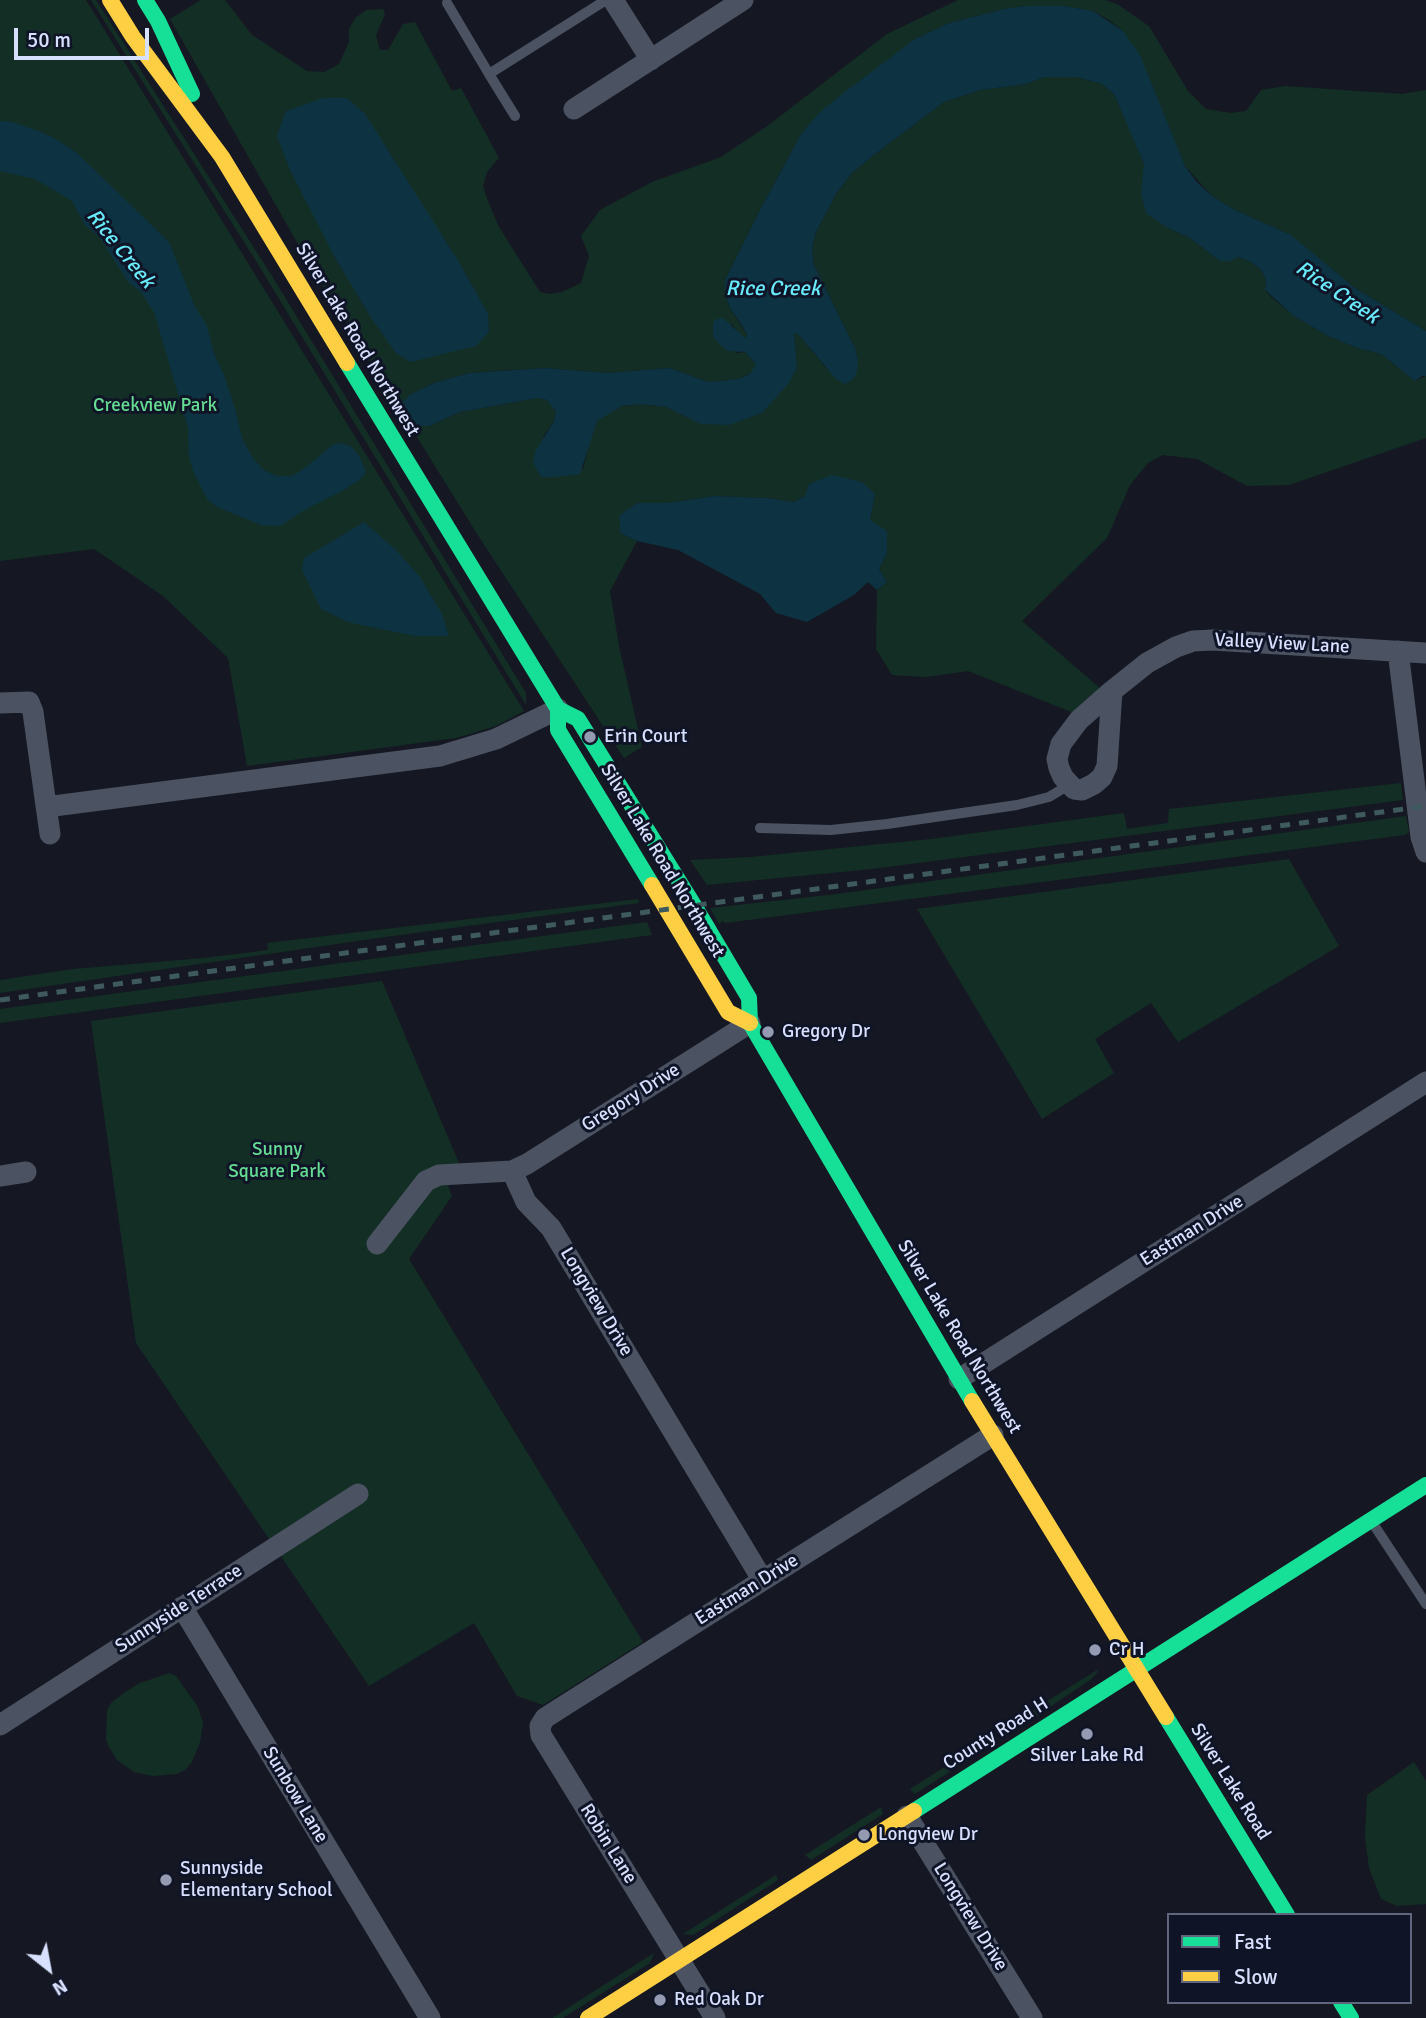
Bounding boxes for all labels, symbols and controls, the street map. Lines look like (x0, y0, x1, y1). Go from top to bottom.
scale bar (18, 14, 152, 58)
text: 50 m (27, 27, 71, 53)
water label: Rice Creek (80, 204, 160, 294)
street label: Silver Lake Road Northwest (290, 239, 424, 441)
water label: Rice Creek (1291, 256, 1383, 330)
water label: Rice Creek (726, 276, 820, 302)
park label: Creekview Park (93, 395, 217, 417)
street label: Valley View Lane (1214, 629, 1350, 659)
place label: Erin Court (604, 726, 687, 748)
marker: Erin Court (582, 729, 598, 745)
street label: Silver Lake Road Northwest (595, 760, 729, 962)
place label: Gregory Dr (782, 1021, 870, 1043)
marker: Gregory Dr (760, 1024, 776, 1040)
street label: Gregory Drive (578, 1059, 684, 1137)
park label: Sunny Square Park (228, 1139, 326, 1183)
street label: Eastman Drive (1136, 1190, 1248, 1272)
street label: Silver Lake Road Northwest (892, 1236, 1026, 1438)
street label: Longview Drive (555, 1243, 637, 1361)
street label: Eastman Drive (691, 1549, 803, 1631)
street label: Sunnyside Terrace (111, 1560, 247, 1658)
place label: Cr H (1109, 1639, 1144, 1661)
marker: Cr H (1087, 1642, 1103, 1658)
street label: County Road H (939, 1693, 1053, 1775)
street label: Silver Lake Road (1185, 1720, 1275, 1844)
marker: Silver Lake Rd (1079, 1726, 1095, 1742)
street label: Sunbow Lane (257, 1743, 333, 1847)
place label: Silver Lake Rd (1030, 1745, 1144, 1767)
street label: Robin Lane (574, 1800, 642, 1888)
place label: Longview Dr (878, 1824, 978, 1846)
marker: Longview Dr (856, 1827, 872, 1843)
place label: Sunnyside Elementary School (180, 1858, 333, 1902)
street label: Longview Drive (928, 1859, 1012, 1975)
marker: Sunnyside Elementary School (158, 1872, 174, 1888)
legend (1167, 1913, 1412, 2004)
text: Fast (1234, 1929, 1271, 1955)
north arrow (14, 1934, 84, 2004)
text: Slow (1234, 1964, 1278, 1990)
text: N (48, 1973, 72, 2001)
place label: Red Oak Dr (674, 1989, 764, 2011)
marker: Red Oak Dr (652, 1992, 668, 2008)

